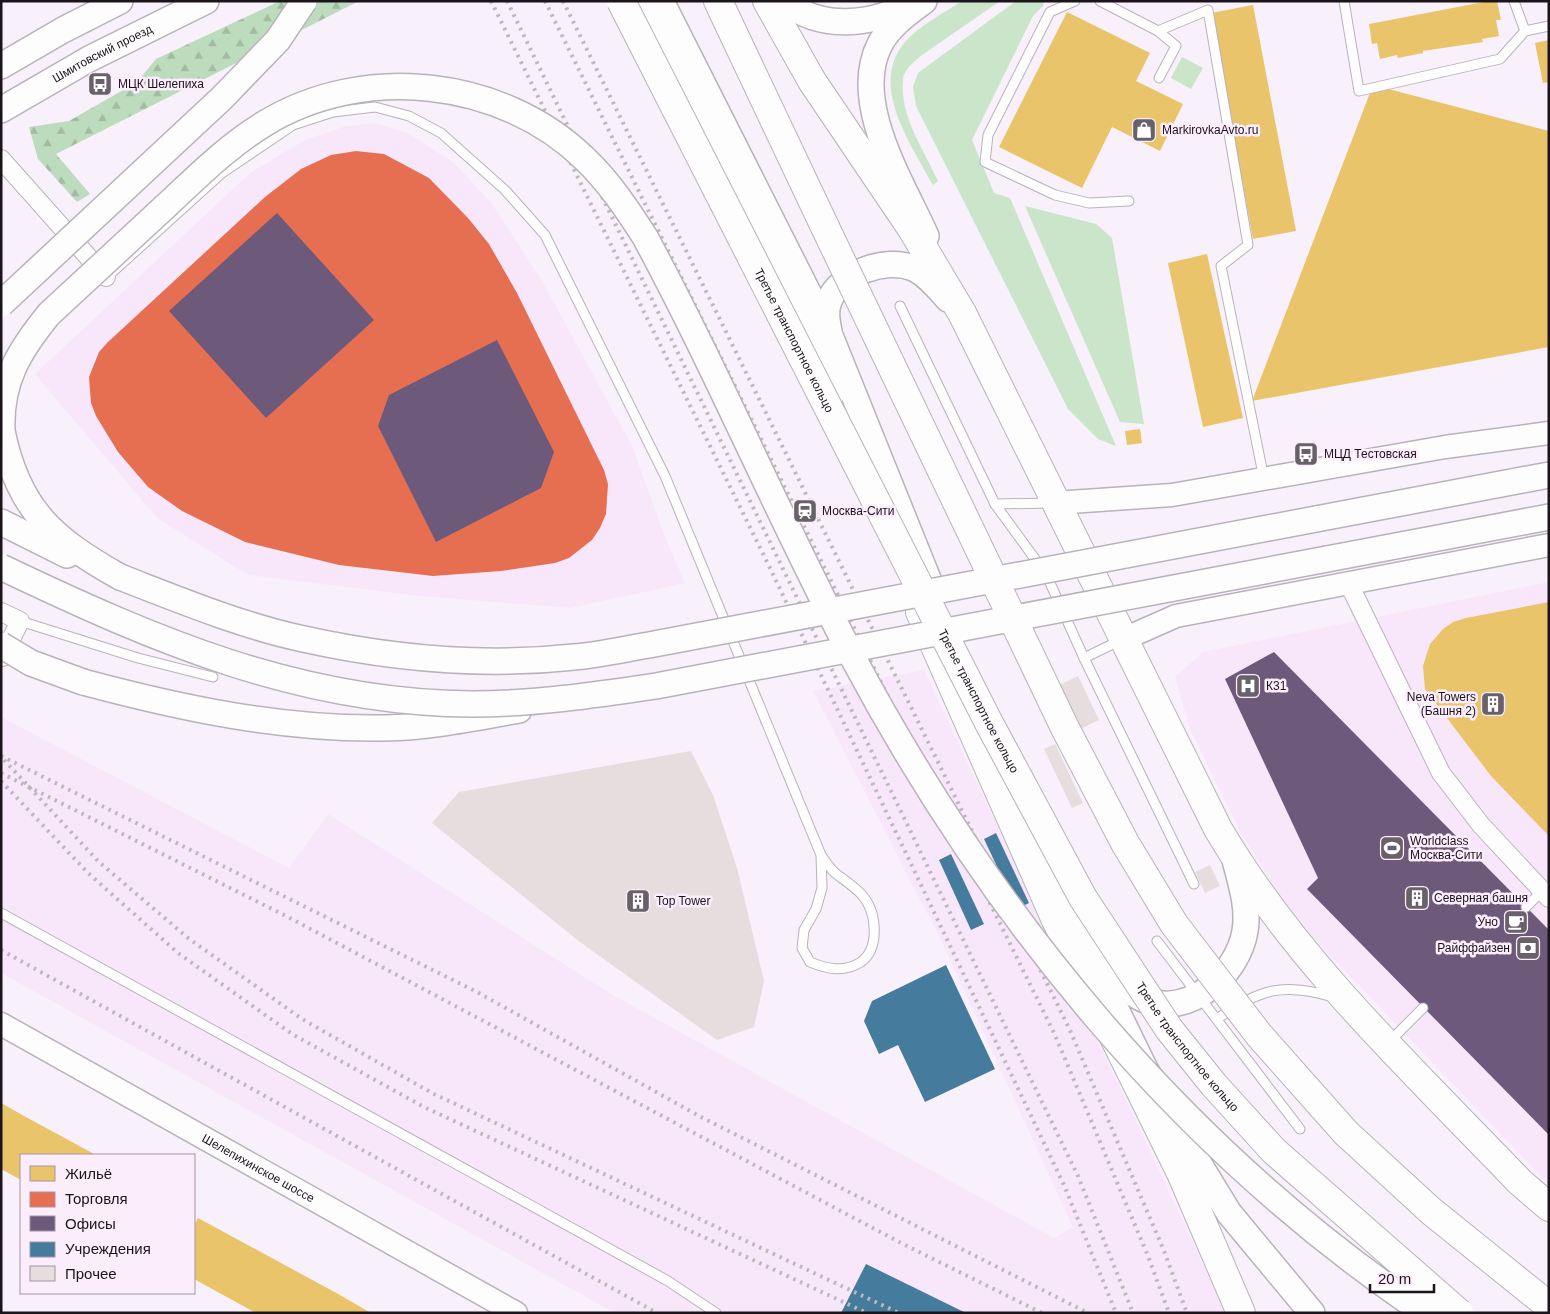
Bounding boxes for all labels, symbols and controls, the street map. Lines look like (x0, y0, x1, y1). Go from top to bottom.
street label: Шмитовский проезд (50, 22, 155, 86)
bus stop icon: МЦК Шелепиха (87, 71, 113, 97)
place label: МЦК Шелепиха (118, 77, 204, 91)
shop icon: MarkirovkaAvto.ru (1131, 117, 1157, 143)
place label: MarkirovkaAvto.ru (1162, 123, 1258, 137)
street label: Третье транспортное кольцо (751, 266, 837, 415)
bus stop icon: МЦД Тестовская (1293, 441, 1319, 467)
place label: МЦД Тестовская (1324, 447, 1417, 461)
station icon: Москва-Сити (792, 498, 818, 524)
place label: Москва-Сити (822, 504, 895, 518)
street label: Третье транспортное кольцо (935, 627, 1022, 776)
hospital icon: К31 (1235, 673, 1261, 699)
place label: К31 (1266, 679, 1287, 693)
place label: Neva Towers (Башня 2) (1407, 690, 1476, 718)
building icon: Neva Towers (Башня 2) (1480, 691, 1506, 717)
place label: Worldclass Москва-Сити (1410, 834, 1483, 862)
sports icon: Worldclass Москва-Сити (1379, 835, 1405, 861)
building icon: Северная башня (1404, 885, 1430, 911)
building icon: Top Tower (625, 888, 651, 914)
place label: Северная башня (1434, 891, 1528, 905)
place label: Top Tower (656, 894, 710, 908)
cafe icon: Уно (1503, 909, 1529, 935)
place label: Уно (1478, 915, 1498, 929)
bank icon: Райффайзен (1515, 935, 1541, 961)
place label: Райффайзен (1437, 941, 1510, 955)
street label: Третье транспортное кольцо (1133, 979, 1242, 1115)
street label: Шелепихинское шоссе (200, 1131, 317, 1206)
legend (20, 1154, 195, 1294)
text: Жильё (65, 1165, 112, 1182)
text: Торговля (65, 1190, 128, 1207)
text: Офисы (65, 1215, 116, 1232)
text: Учреждения (65, 1240, 151, 1257)
scale bar (1370, 1262, 1434, 1294)
text: Прочее (65, 1265, 117, 1282)
text: 20 m (1378, 1270, 1411, 1287)

